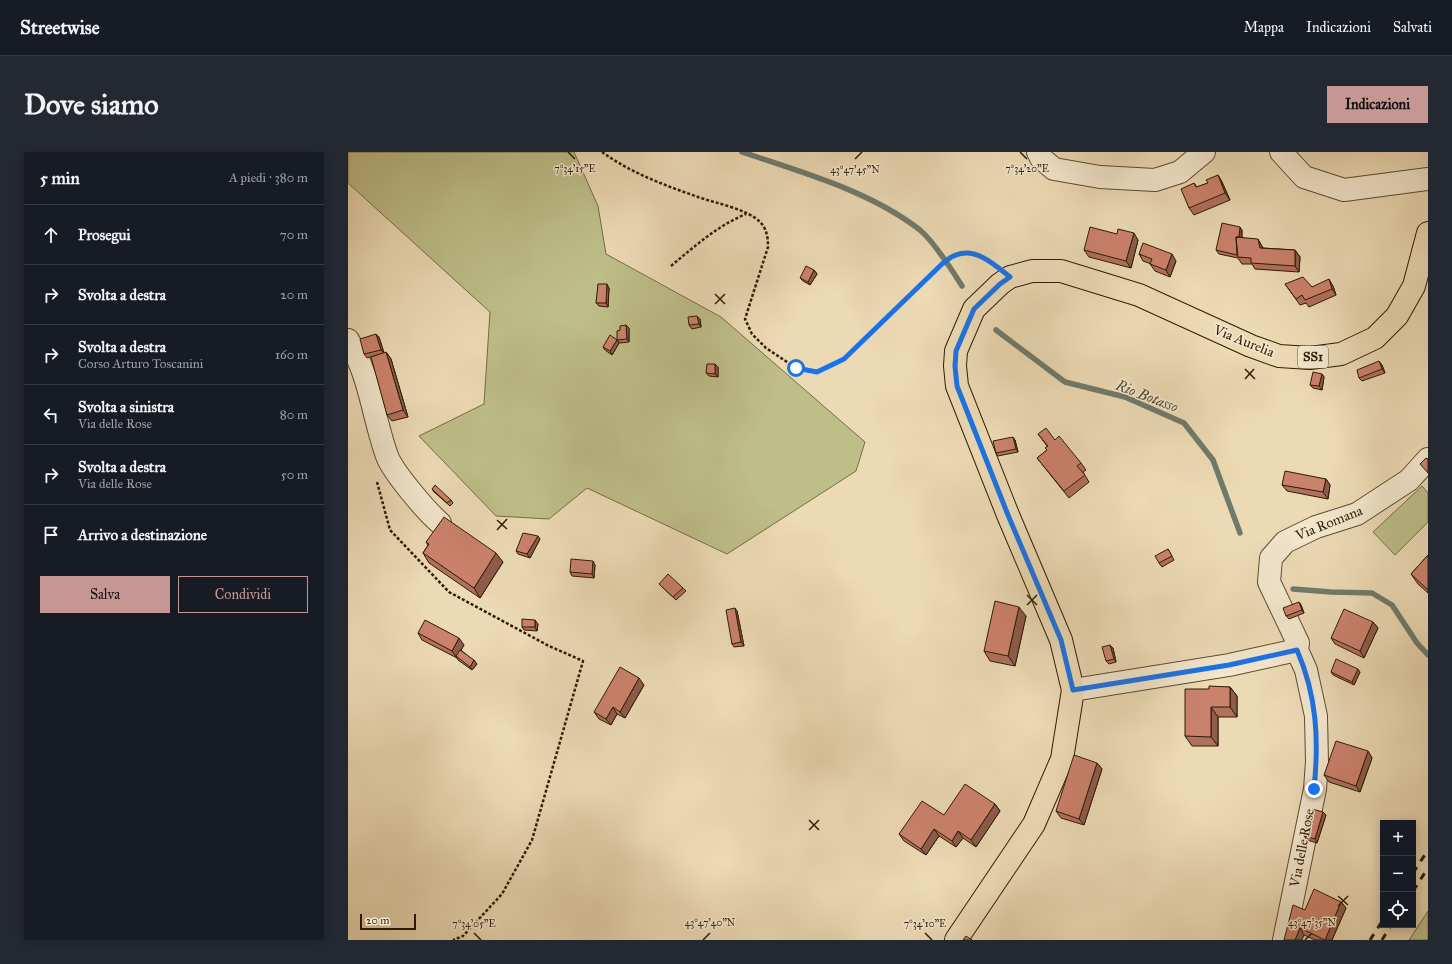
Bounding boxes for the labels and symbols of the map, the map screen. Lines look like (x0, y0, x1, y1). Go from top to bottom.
text: 7°34'15"E (554, 163, 596, 175)
text: 7°34'20"E (1005, 163, 1049, 175)
text: 43°47'45"N (830, 164, 880, 176)
street label: Via Aurelia (1210, 321, 1277, 361)
road number: SS1 (1298, 346, 1328, 368)
route start (787, 359, 805, 377)
water label: Rio Botasso (1112, 376, 1181, 416)
street label: Via Romana (1292, 502, 1365, 544)
route end (1305, 780, 1323, 798)
street label: Via delle Rose (1286, 807, 1318, 890)
scale bar (360, 912, 416, 931)
text: 43°47'40"N (685, 917, 736, 929)
text: 43°47'35"N (1288, 917, 1336, 929)
text: 7°34'05"E (452, 918, 496, 930)
text: 7°34'10"E (904, 918, 946, 930)

